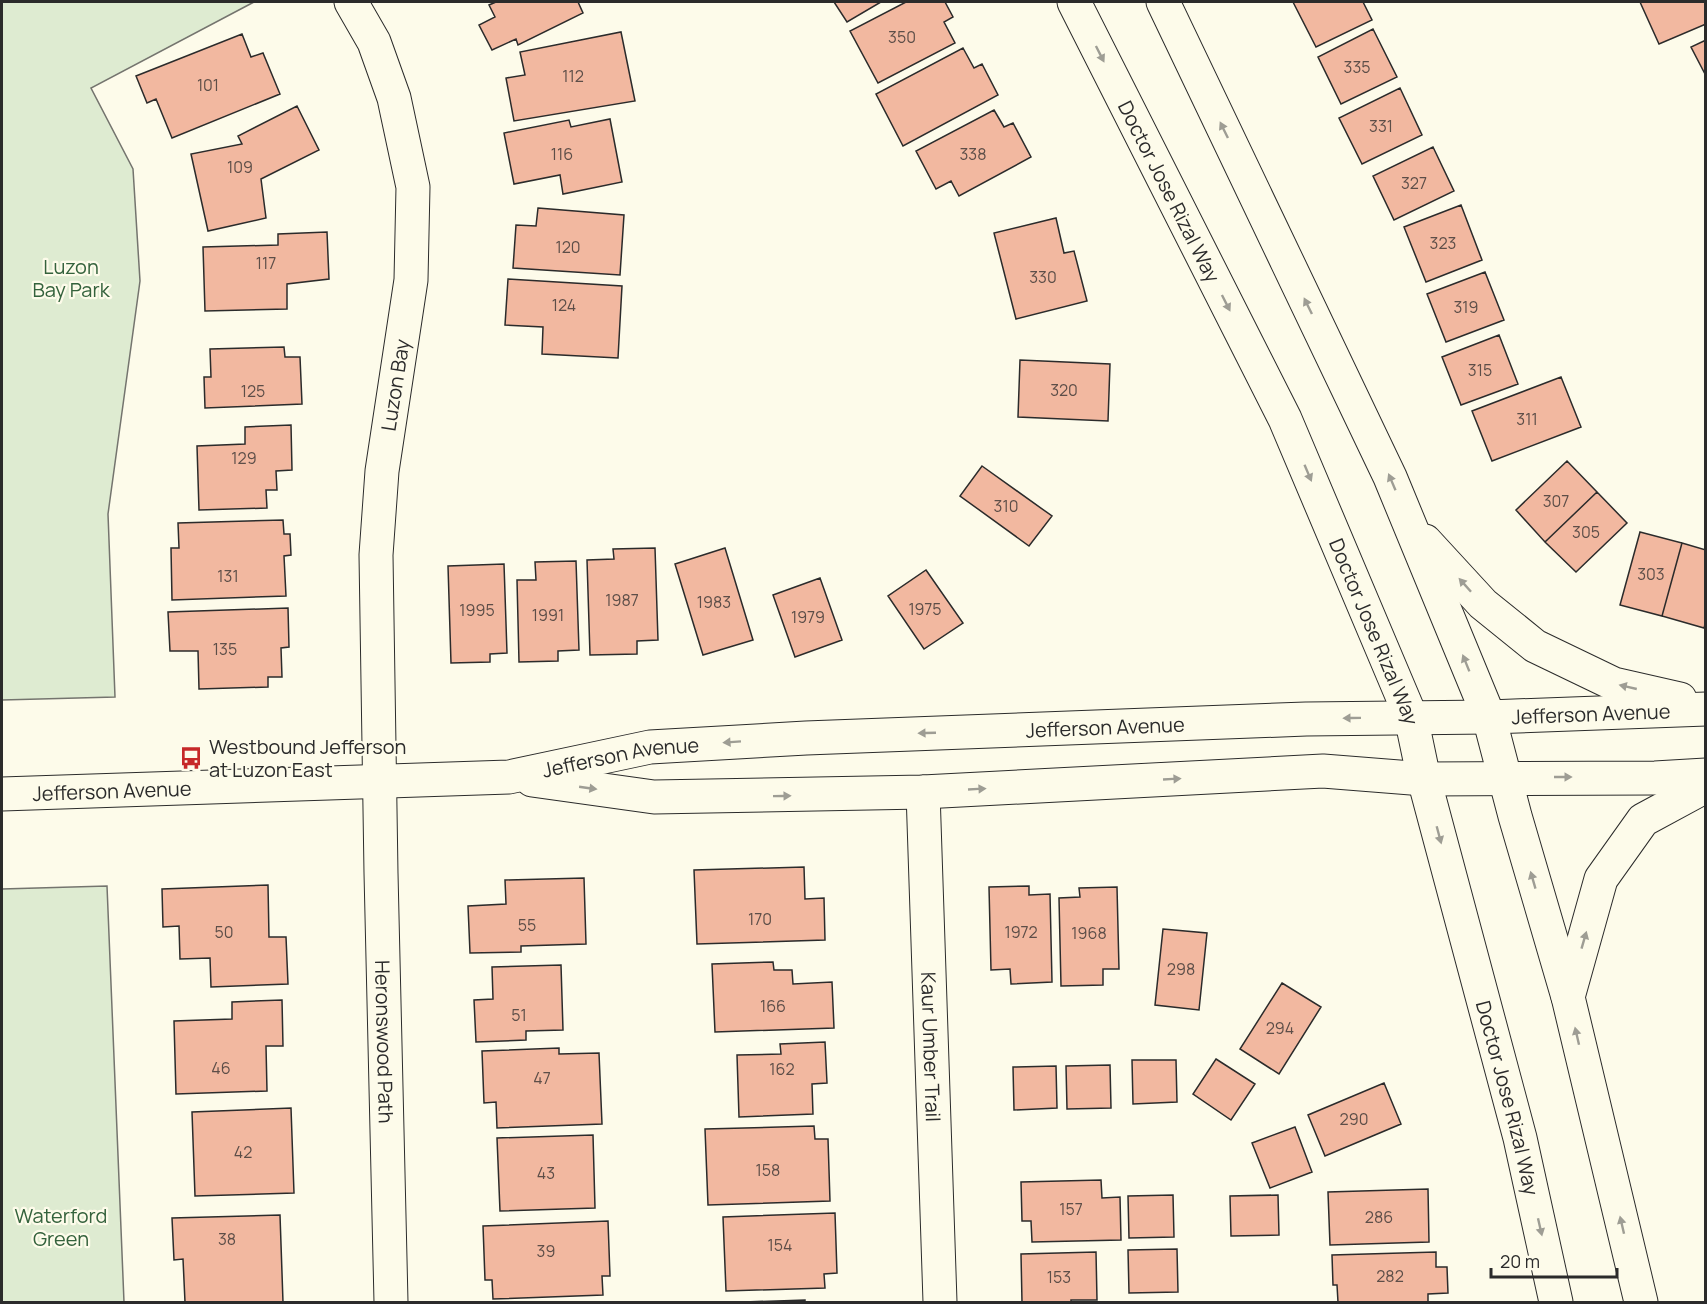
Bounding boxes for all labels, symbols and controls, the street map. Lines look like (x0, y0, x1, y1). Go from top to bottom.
house number: 350 (888, 26, 916, 48)
one-way arrow (1096, 45, 1105, 62)
house number: 335 (1344, 56, 1370, 78)
house number: 112 (562, 65, 584, 87)
house number: 101 (197, 74, 219, 96)
street label: Doctor Jose Rizal Way (1112, 96, 1227, 287)
house number: 331 (1369, 115, 1393, 137)
one-way arrow (1220, 122, 1229, 139)
house number: 116 (551, 143, 573, 165)
house number: 338 (960, 143, 986, 165)
house number: 109 (227, 156, 253, 178)
house number: 327 (1401, 172, 1427, 194)
house number: 323 (1430, 232, 1456, 254)
house number: 120 (555, 236, 581, 258)
house number: 117 (256, 252, 276, 274)
park label: Luzon Bay Park (32, 253, 111, 303)
house number: 330 (1029, 266, 1057, 288)
house number: 124 (552, 294, 576, 316)
one-way arrow (1222, 294, 1231, 311)
house number: 319 (1453, 296, 1479, 318)
one-way arrow (1304, 298, 1313, 315)
street label: Luzon Bay (374, 337, 416, 433)
house number: 315 (1468, 359, 1492, 381)
house number: 320 (1050, 379, 1078, 401)
house number: 125 (241, 380, 265, 402)
house number: 311 (1516, 408, 1538, 430)
house number: 129 (231, 447, 257, 469)
one-way arrow (1303, 464, 1312, 481)
one-way arrow (1387, 473, 1397, 491)
house number: 307 (1543, 490, 1569, 512)
house number: 310 (994, 495, 1018, 517)
house number: 305 (1572, 521, 1600, 543)
street label: Doctor Jose Rizal Way (1323, 534, 1426, 727)
house number: 303 (1637, 563, 1665, 585)
house number: 131 (217, 565, 239, 587)
one-way arrow (1458, 577, 1472, 592)
house number: 1987 (605, 589, 639, 611)
house number: 1983 (697, 591, 731, 613)
house number: 1975 (908, 598, 942, 620)
house number: 1995 (459, 599, 495, 621)
house number: 1991 (532, 604, 564, 626)
house number: 1979 (791, 606, 825, 628)
house number: 135 (213, 638, 237, 660)
one-way arrow (1461, 653, 1471, 671)
one-way arrow (1619, 681, 1637, 691)
street label: Jefferson Avenue (1511, 697, 1671, 730)
street label: Jefferson Avenue (1025, 710, 1185, 743)
one-way arrow (1343, 713, 1362, 723)
one-way arrow (917, 729, 936, 738)
street label: Jefferson Avenue (540, 731, 700, 783)
place label: Westbound Jefferson at Luzon East (209, 733, 406, 783)
one-way arrow (722, 738, 741, 747)
bus stop icon: Westbound Jefferson at Luzon East (178, 745, 204, 771)
one-way arrow (1554, 772, 1573, 782)
street label: Jefferson Avenue (32, 774, 192, 806)
one-way arrow (1163, 774, 1182, 784)
one-way arrow (579, 783, 598, 793)
one-way arrow (968, 785, 987, 794)
one-way arrow (773, 791, 792, 801)
one-way arrow (1435, 826, 1445, 844)
one-way arrow (1528, 871, 1538, 889)
house number: 170 (748, 908, 772, 930)
house number: 55 (518, 914, 536, 936)
house number: 50 (215, 921, 234, 943)
house number: 1972 (1004, 921, 1038, 943)
house number: 1968 (1071, 922, 1107, 944)
one-way arrow (1579, 931, 1589, 949)
house number: 298 (1167, 958, 1195, 980)
street label: Heronswood Path (370, 960, 400, 1124)
street label: Kaur Umber Trail (916, 971, 947, 1122)
house number: 166 (760, 995, 786, 1017)
street label: Doctor Jose Rizal Way (1470, 997, 1546, 1198)
house number: 51 (511, 1004, 527, 1026)
house number: 294 (1266, 1017, 1294, 1039)
one-way arrow (1572, 1026, 1581, 1045)
house number: 46 (211, 1057, 231, 1079)
house number: 162 (769, 1058, 795, 1080)
house number: 47 (533, 1067, 551, 1089)
house number: 290 (1340, 1108, 1368, 1130)
house number: 42 (234, 1141, 252, 1163)
house number: 158 (756, 1159, 780, 1181)
house number: 43 (537, 1162, 555, 1184)
house number: 157 (1059, 1198, 1083, 1220)
park label: Waterford Green (15, 1202, 107, 1252)
house number: 286 (1365, 1206, 1393, 1228)
one-way arrow (1617, 1216, 1627, 1234)
one-way arrow (1536, 1218, 1546, 1237)
house number: 38 (218, 1228, 236, 1250)
house number: 154 (768, 1234, 792, 1256)
house number: 39 (537, 1240, 555, 1262)
scale bar (1491, 1241, 1617, 1279)
text: 20 m (1500, 1249, 1540, 1273)
house number: 282 (1376, 1265, 1404, 1287)
house number: 153 (1047, 1266, 1071, 1288)

